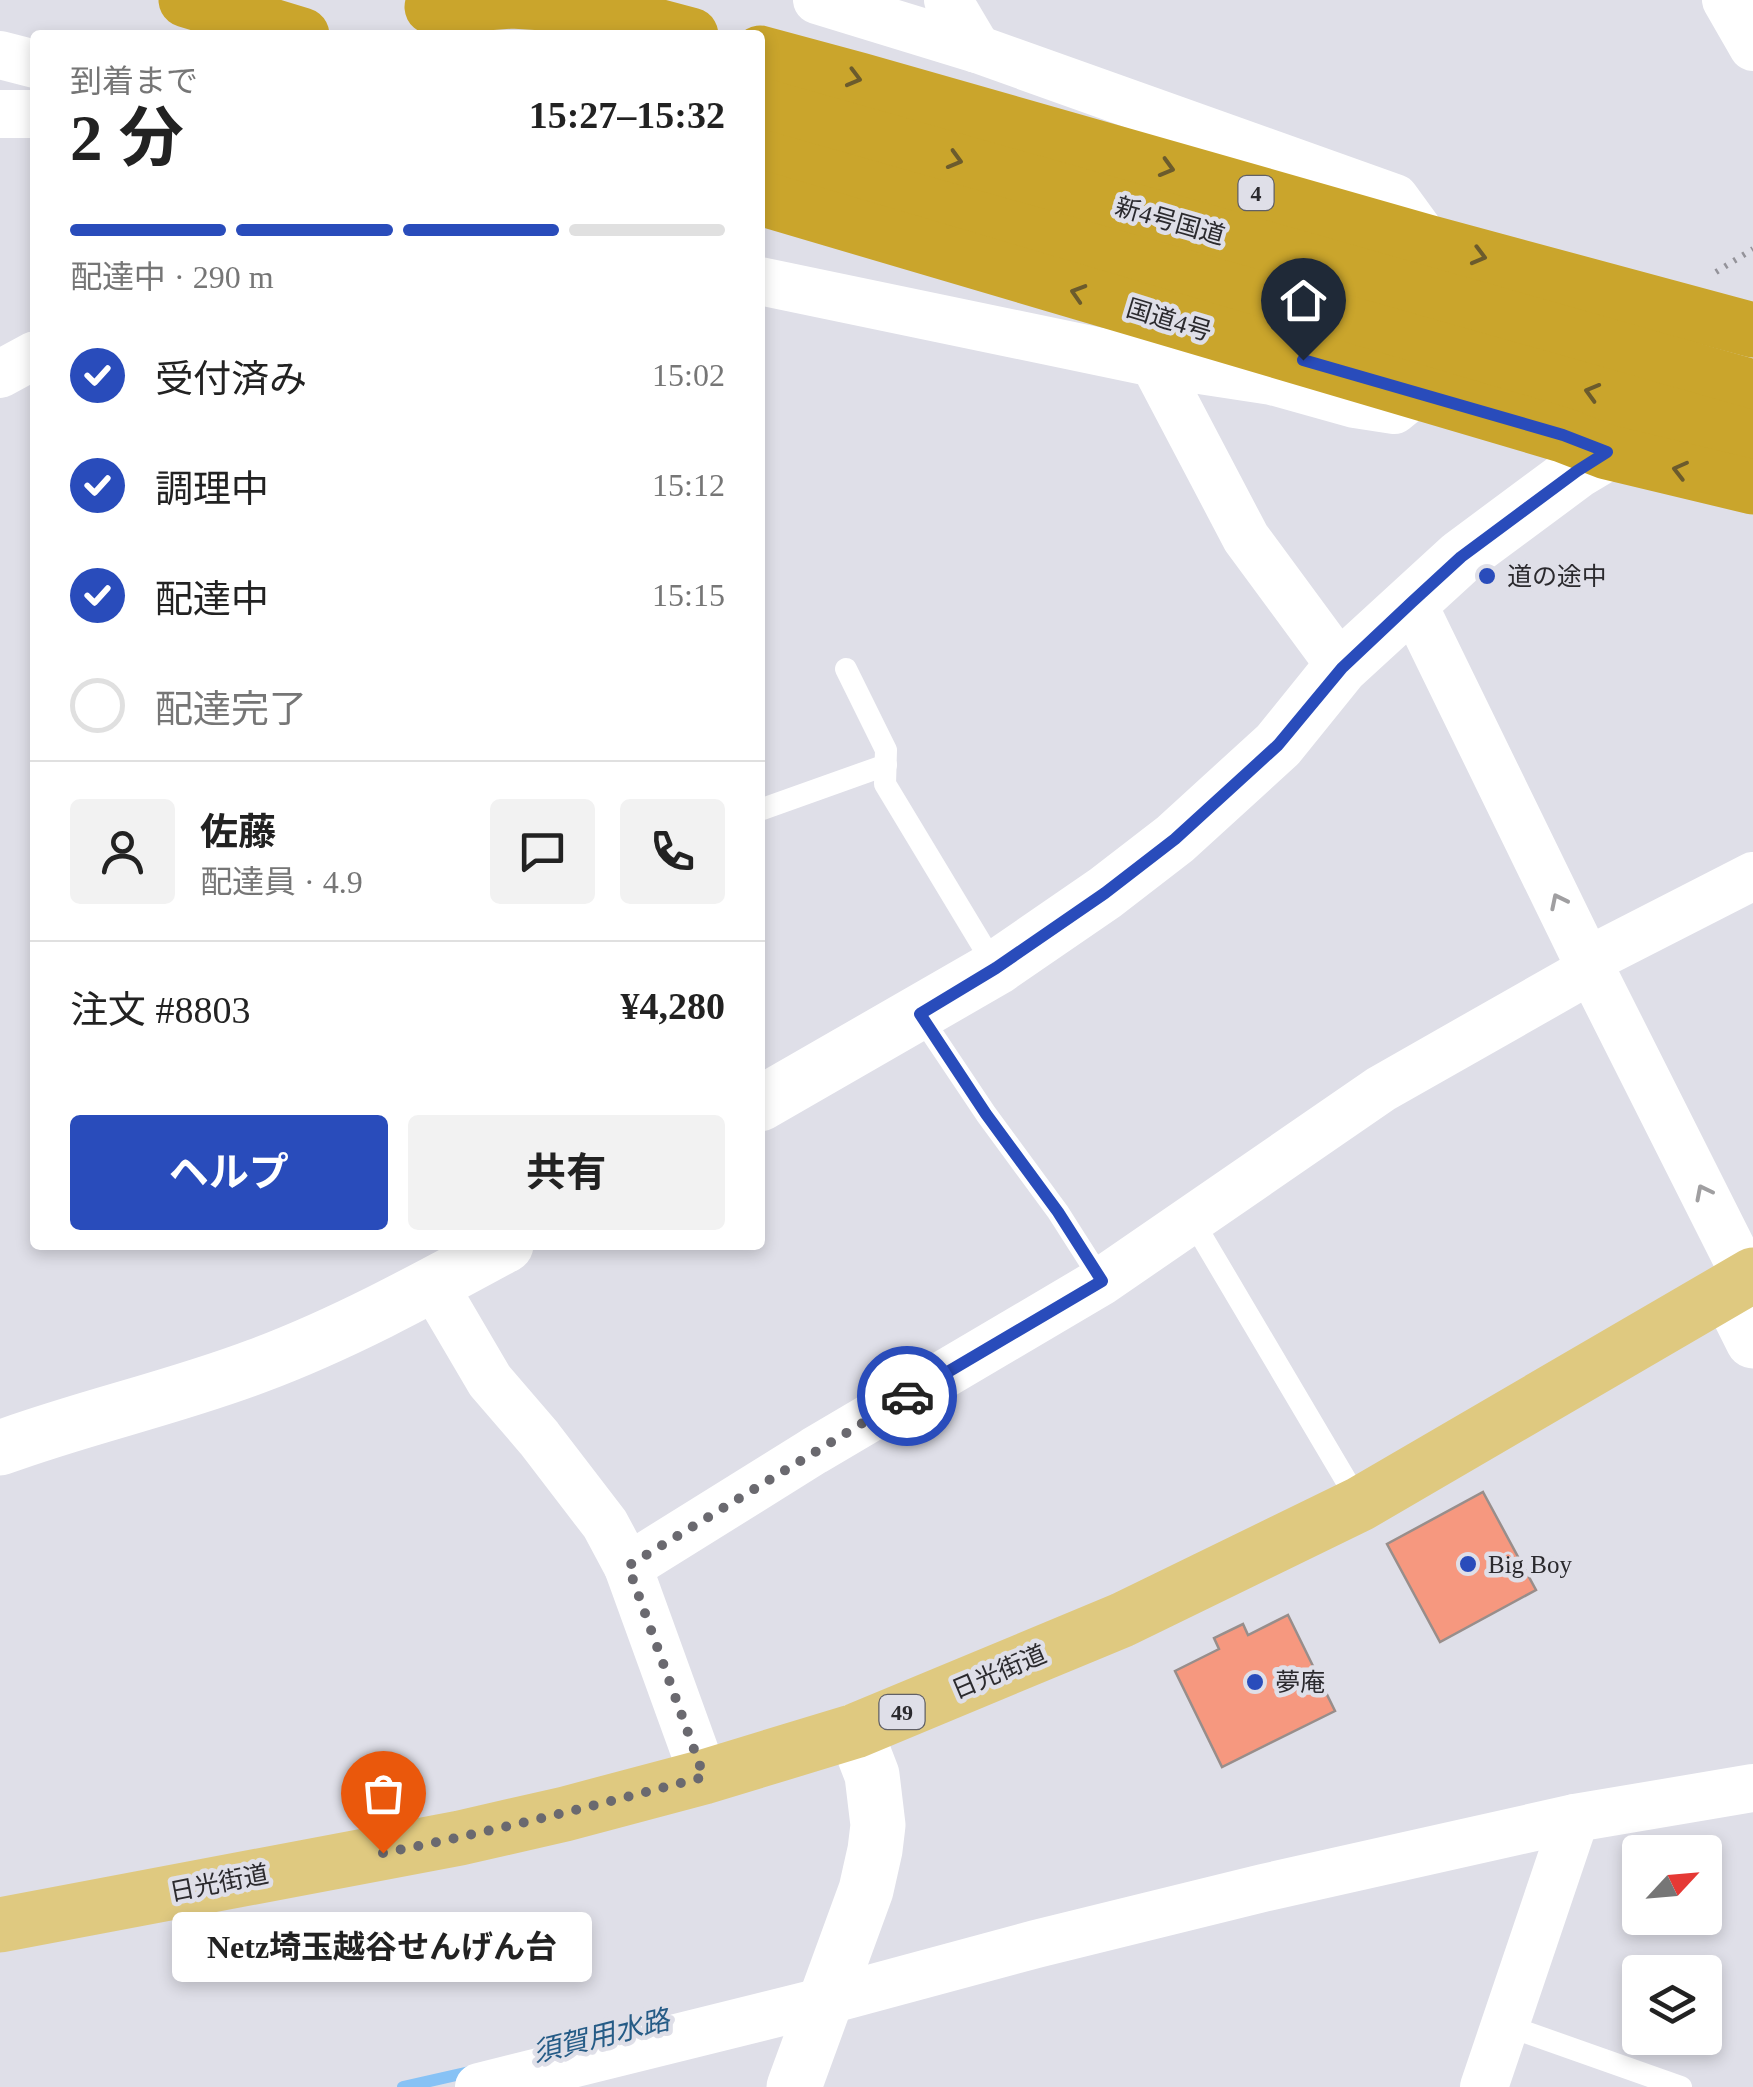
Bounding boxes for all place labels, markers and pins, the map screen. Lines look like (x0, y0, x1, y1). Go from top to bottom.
pin (1261, 258, 1346, 361)
place label: 道の途中 (1507, 563, 1607, 590)
marker: 道の途中 (1476, 565, 1498, 587)
place label: Big Boy (1488, 1551, 1573, 1578)
marker: Big Boy (1457, 1553, 1479, 1575)
place label: 夢庵 (1275, 1669, 1325, 1696)
marker: 夢庵 (1244, 1671, 1266, 1693)
pin (341, 1751, 426, 1854)
callout: Netz埼玉越谷せんげん台 (173, 1913, 593, 1983)

